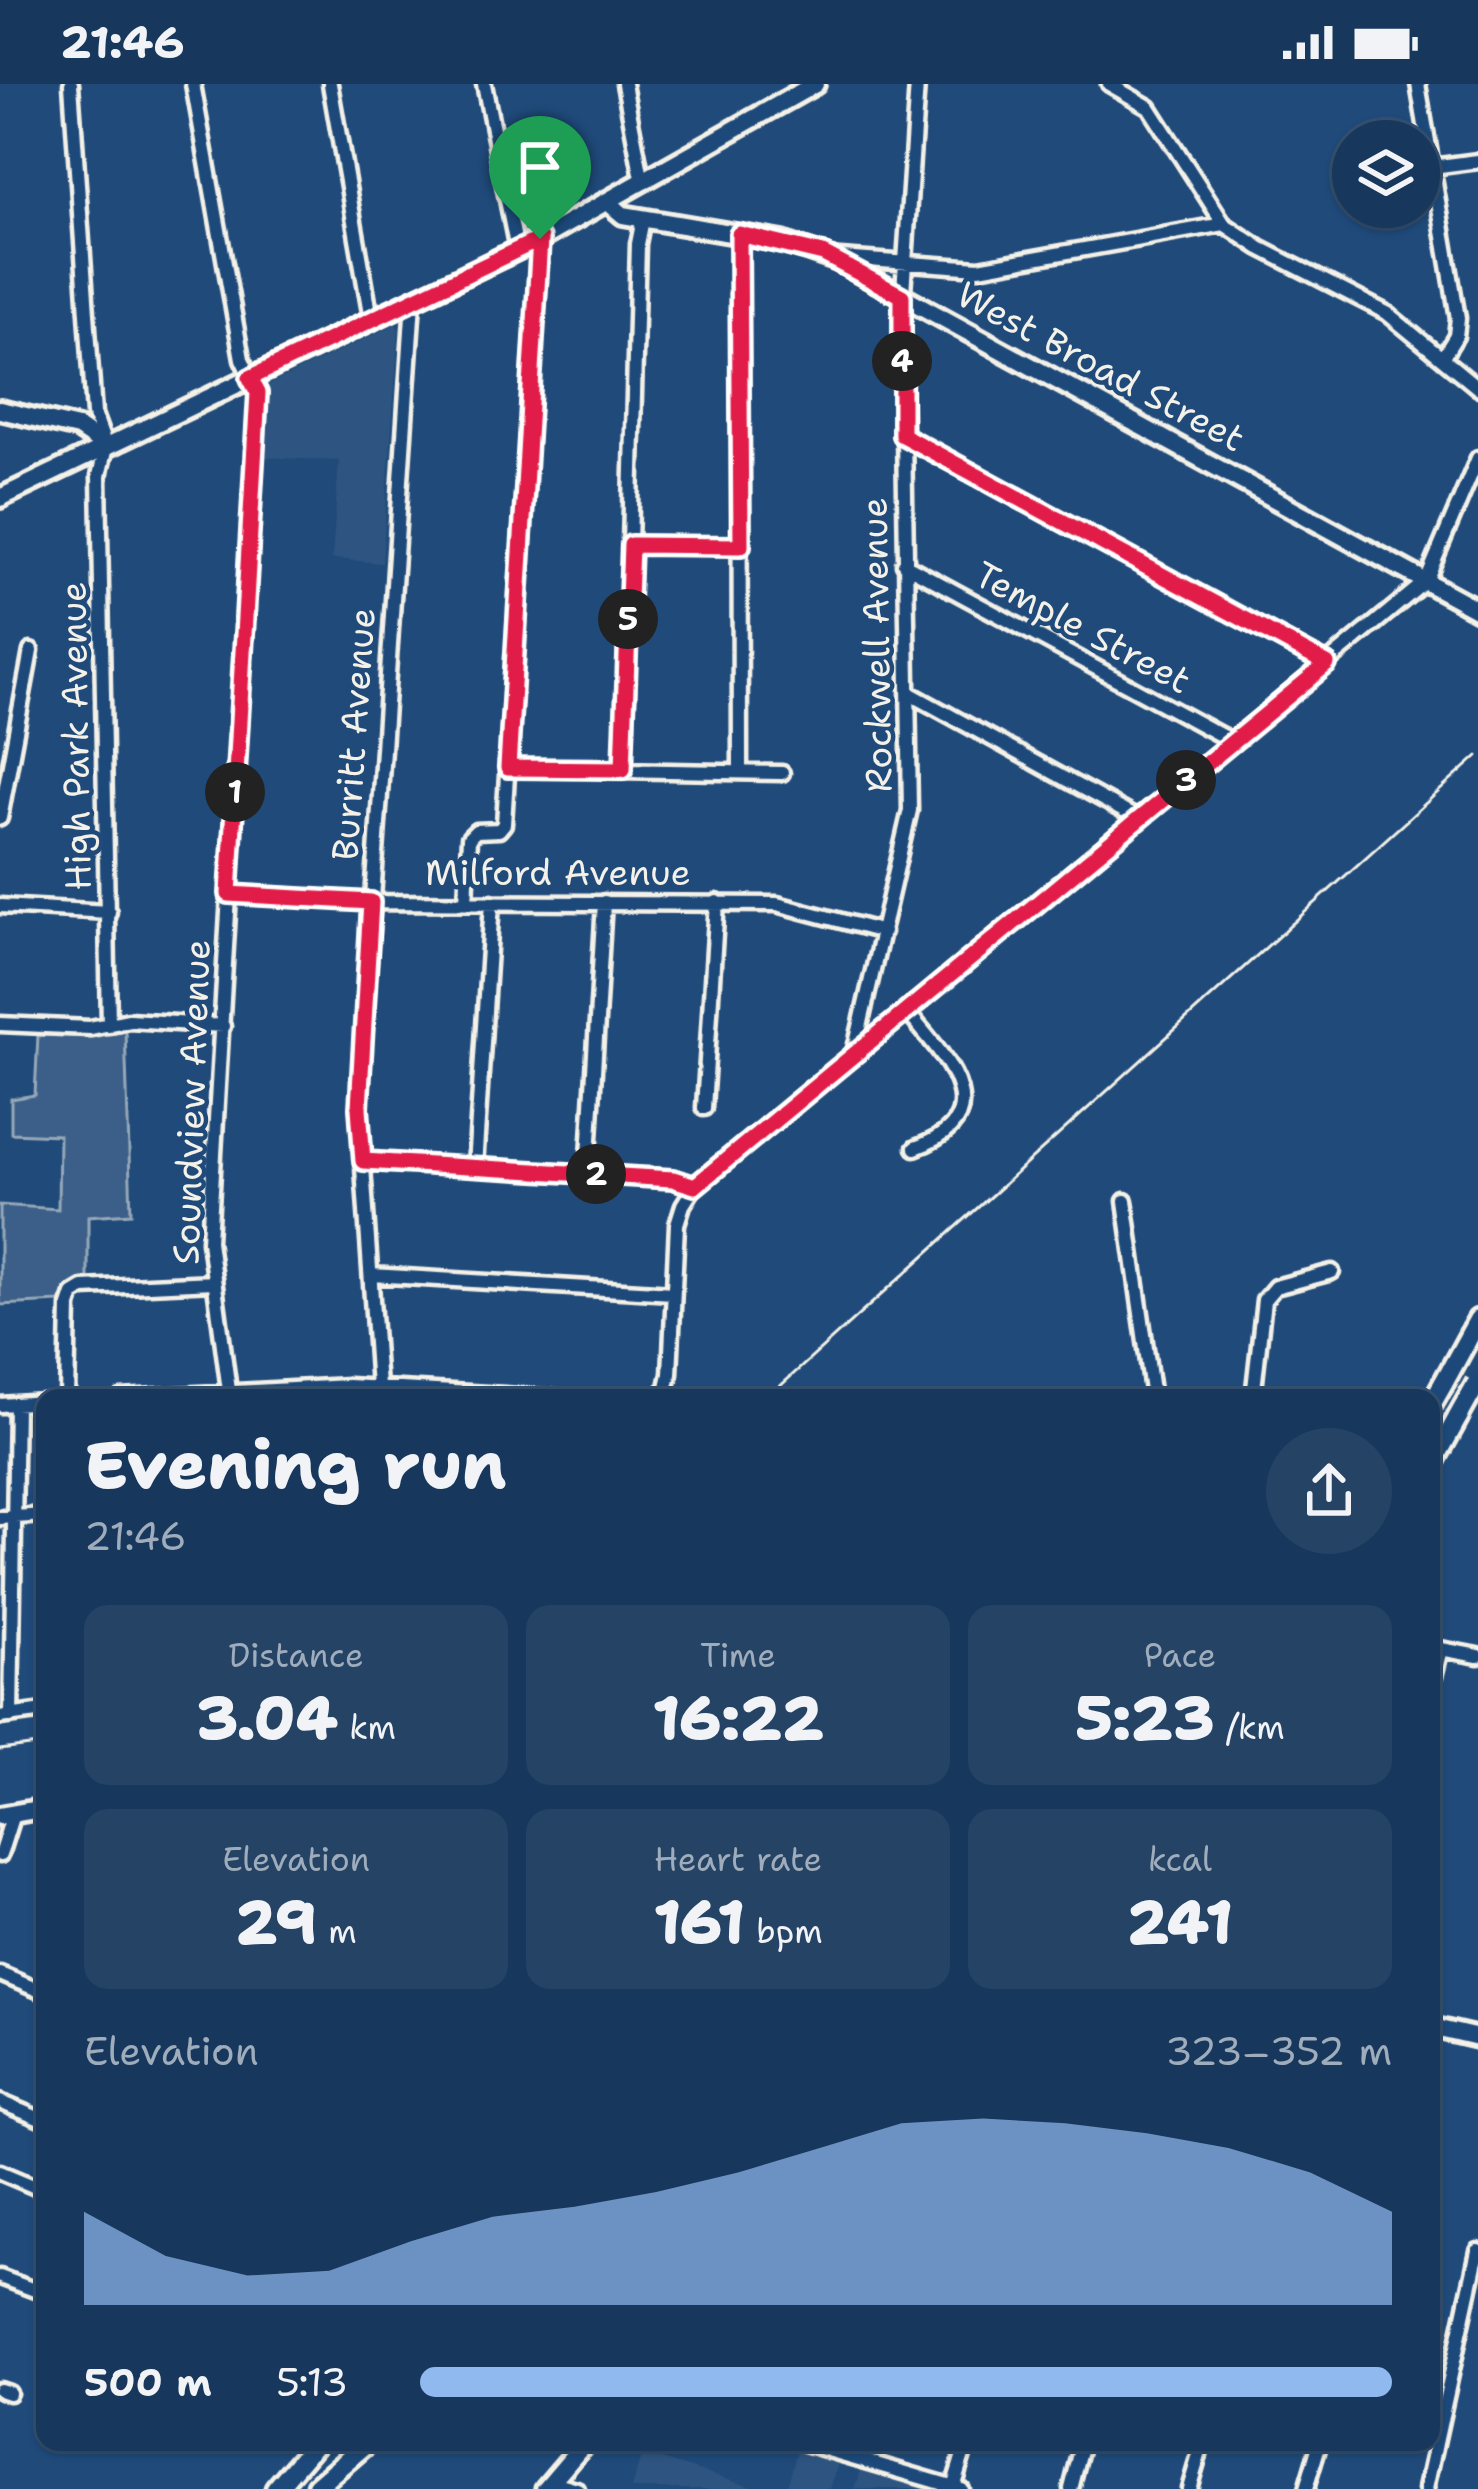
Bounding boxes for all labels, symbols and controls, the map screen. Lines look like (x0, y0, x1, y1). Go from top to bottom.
text: 21:46 (60, 12, 185, 72)
pin (489, 116, 591, 239)
map controls (1332, 120, 1440, 228)
button: layers (1332, 120, 1440, 228)
icon: arrive (507, 134, 573, 200)
street label: West Broad Street (948, 270, 1253, 463)
pin: 4 (872, 331, 932, 391)
text: 4 (890, 338, 914, 383)
street label: Rockwell Avenue (849, 497, 904, 793)
street label: Temple Street (966, 550, 1199, 705)
street label: High Park Avenue (48, 581, 103, 891)
pin: 5 (598, 589, 658, 649)
text: 5 (618, 596, 638, 641)
street label: Burritt Avenue (320, 606, 387, 862)
pin: 3 (1156, 750, 1216, 810)
text: 3 (1174, 757, 1198, 802)
pin: 1 (205, 762, 265, 822)
text: 1 (227, 769, 243, 814)
street label: Milford Avenue (425, 848, 691, 897)
street label: Soundview Avenue (161, 939, 222, 1265)
pin: 2 (566, 1144, 626, 1204)
text: 2 (584, 1151, 608, 1196)
text: Evening run (84, 1421, 507, 1509)
button: share (1266, 1428, 1392, 1554)
text: 21:46 (84, 1510, 187, 1562)
text: Distance (228, 1633, 364, 1678)
text: Time (700, 1633, 776, 1678)
text: Pace (1144, 1633, 1216, 1678)
text: 3.04 (196, 1678, 338, 1758)
text: 16:22 (652, 1678, 824, 1758)
text: 5:23 (1075, 1678, 1215, 1758)
text: km (338, 1705, 396, 1750)
text: /km (1215, 1705, 1285, 1750)
text: Elevation (222, 1837, 370, 1882)
text: Heart rate (654, 1837, 822, 1882)
text: kcal (1148, 1837, 1212, 1882)
text: 29 (235, 1882, 317, 1962)
text: 161 (653, 1882, 745, 1962)
text: 241 (1127, 1882, 1233, 1962)
text: m (317, 1909, 357, 1954)
text: bpm (745, 1909, 823, 1954)
text: Elevation (84, 2025, 259, 2077)
text: 323–352 m (1165, 2025, 1392, 2077)
text: 500 m (84, 2356, 212, 2408)
text: 5:13 (276, 2356, 348, 2408)

